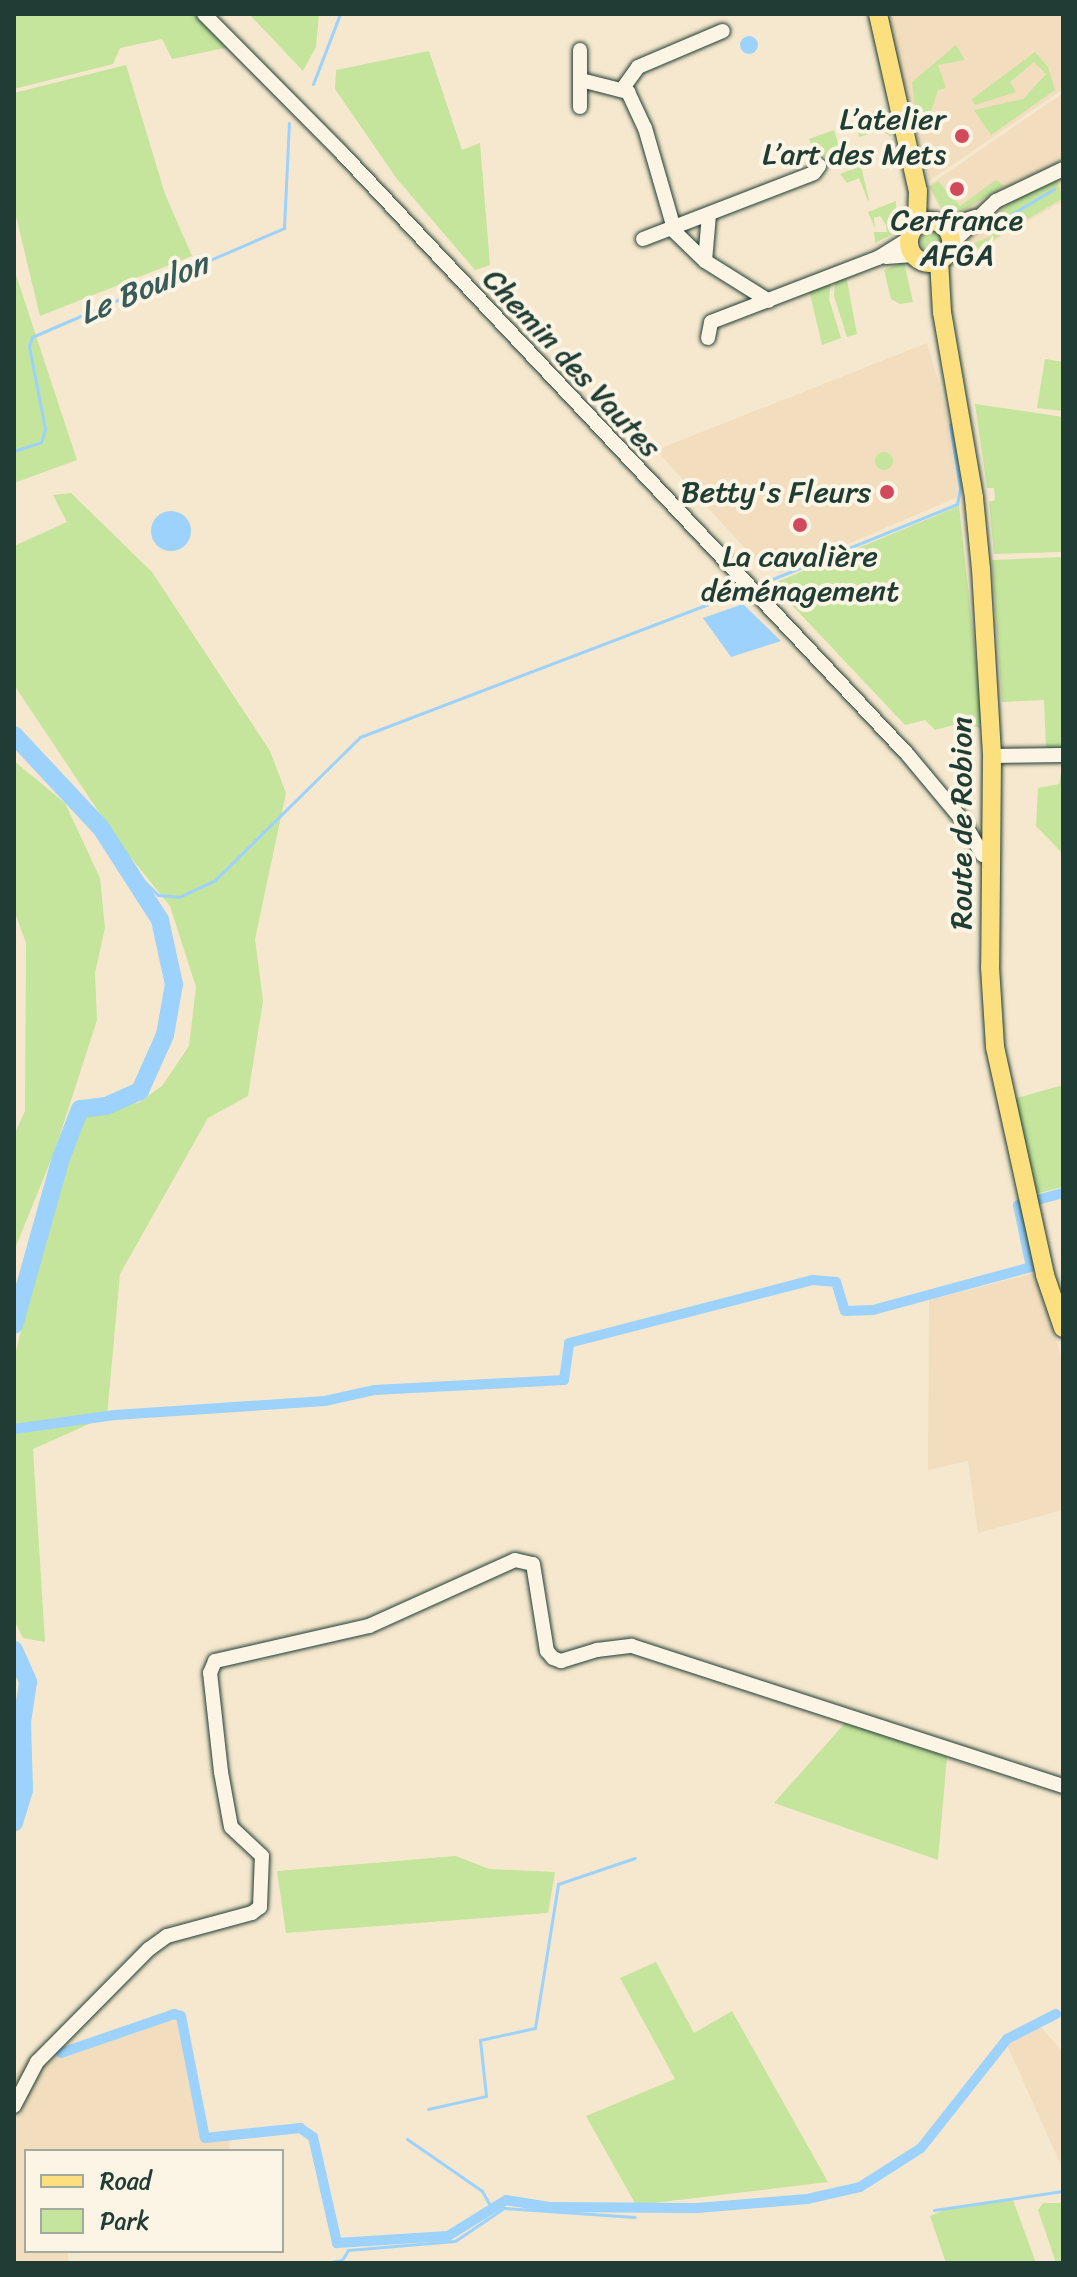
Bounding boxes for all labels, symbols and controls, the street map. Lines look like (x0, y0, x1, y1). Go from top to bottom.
place label: L’atelier L’art des Mets (760, 101, 946, 172)
marker: L’atelier L’art des Mets (953, 127, 971, 145)
marker: Cerfrance AFGA (948, 180, 966, 198)
place label: Cerfrance AFGA (891, 202, 1023, 272)
water label: Le Boulon (74, 245, 214, 333)
street label: Chemin des Vautes (475, 261, 669, 465)
place label: Betty's Fleurs (682, 474, 871, 510)
marker: Betty's Fleurs (878, 483, 896, 501)
marker: La cavalière déménagement (791, 516, 809, 534)
place label: La cavalière déménagement (701, 538, 899, 608)
street label: Route de Robion (943, 716, 979, 930)
legend (24, 2149, 284, 2253)
text: Road (100, 2160, 151, 2202)
text: Park (100, 2200, 149, 2242)

